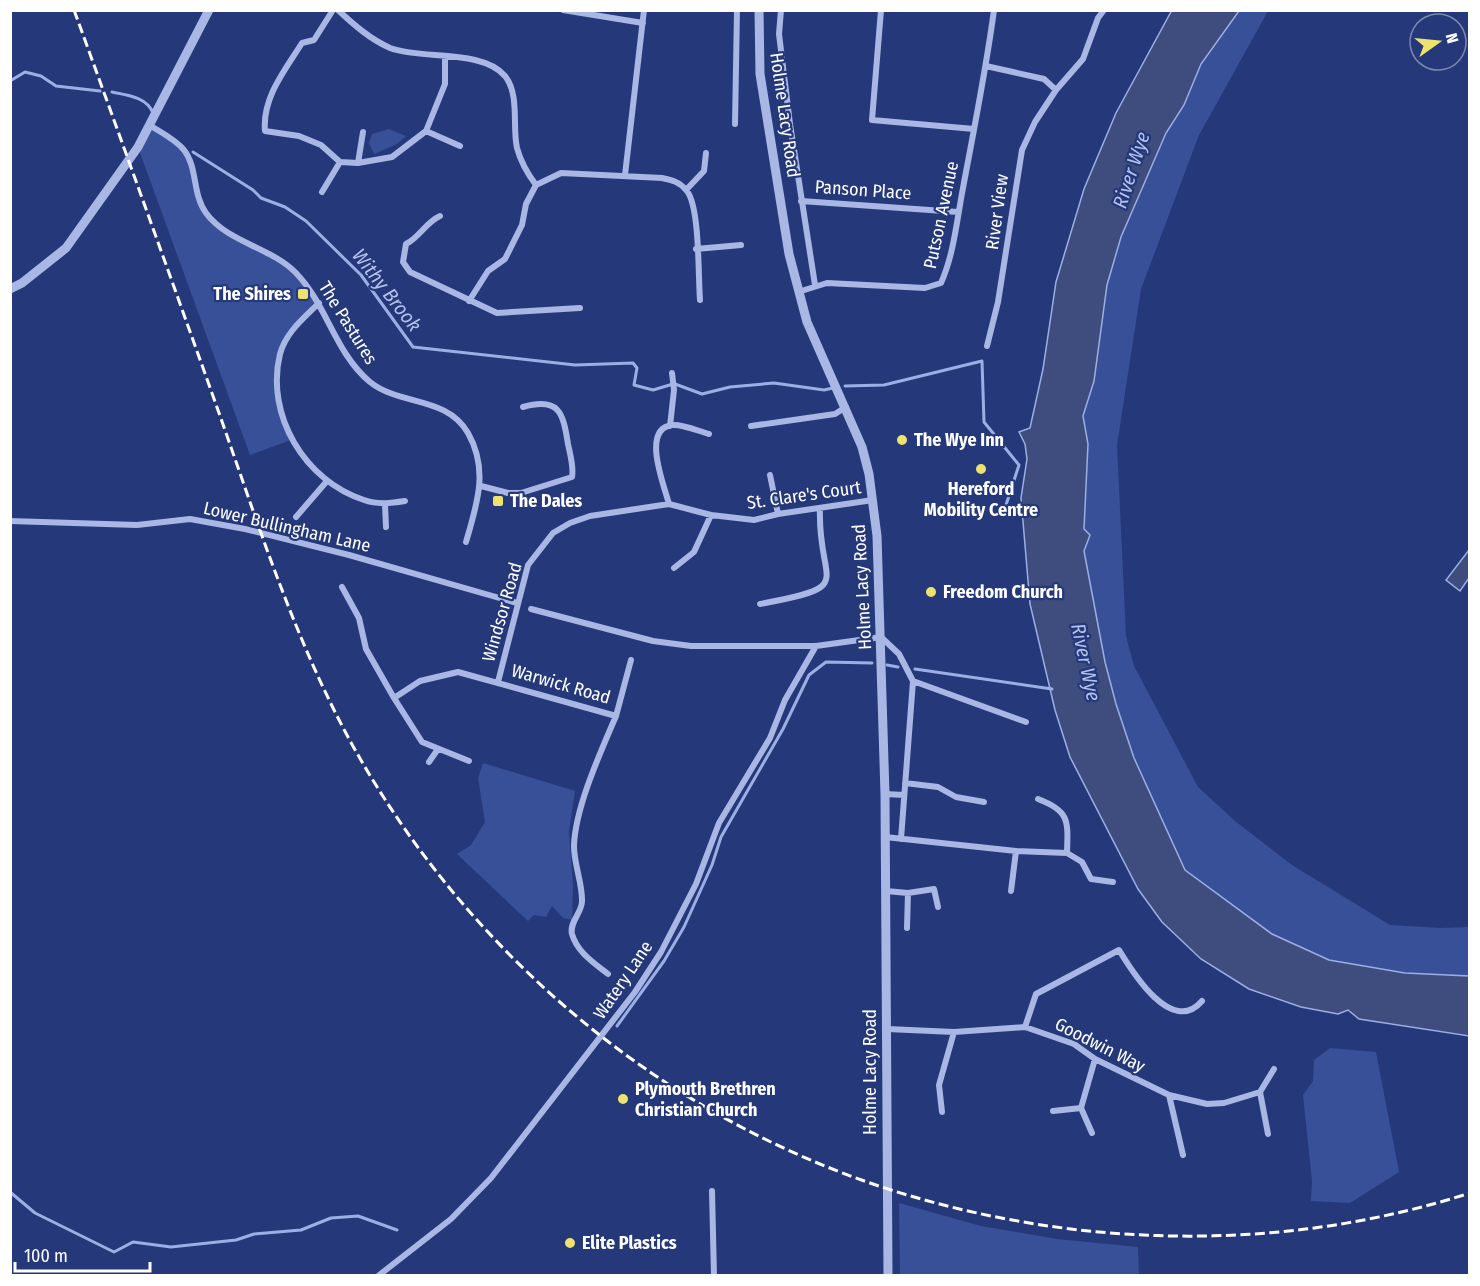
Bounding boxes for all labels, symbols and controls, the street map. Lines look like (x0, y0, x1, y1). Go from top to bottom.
north arrow (1408, 12, 1468, 72)
text: N (1442, 31, 1462, 45)
street label: Holme Lacy Road (765, 51, 805, 179)
water label: River Wye (1107, 128, 1155, 211)
street label: Putson Avenue (919, 159, 963, 271)
street label: River View (981, 173, 1013, 251)
street label: Panson Place (814, 176, 912, 204)
water label: Withy Brook (347, 244, 427, 336)
street label: The Pastures (314, 278, 382, 369)
place label: The Shires (213, 283, 291, 305)
marker: The Shires (296, 287, 310, 301)
place label: The Wye Inn (914, 429, 1004, 451)
marker: The Wye Inn (895, 433, 909, 447)
marker: Hereford Mobility Centre (974, 462, 988, 476)
street label: St. Clare's Court (745, 476, 863, 514)
place label: Hereford Mobility Centre (924, 478, 1038, 521)
place label: The Dales (510, 490, 582, 512)
marker: The Dales (491, 494, 505, 508)
street label: Lower Bullingham Lane (201, 497, 373, 557)
street label: Holme Lacy Road (848, 523, 876, 651)
street label: Windsor Road (477, 560, 527, 664)
place label: Freedom Church (943, 581, 1063, 603)
marker: Freedom Church (924, 585, 938, 599)
water label: River Wye (1066, 621, 1106, 704)
street label: Warwick Road (509, 659, 613, 709)
street label: Watery Lane (589, 937, 657, 1023)
street label: Holme Lacy Road (859, 1009, 881, 1135)
street label: Goodwin Way (1051, 1013, 1149, 1077)
place label: Plymouth Brethren Christian Church (635, 1078, 776, 1121)
marker: Plymouth Brethren Christian Church (616, 1092, 630, 1106)
place label: Elite Plastics (582, 1232, 677, 1254)
scale bar (15, 1235, 150, 1273)
marker: Elite Plastics (563, 1236, 577, 1250)
text: 100 m (24, 1245, 68, 1267)

